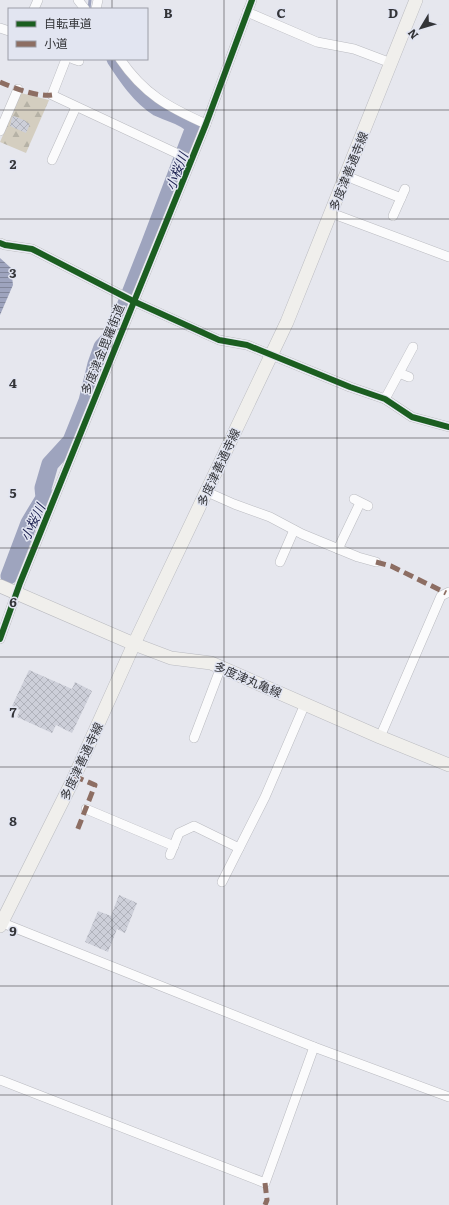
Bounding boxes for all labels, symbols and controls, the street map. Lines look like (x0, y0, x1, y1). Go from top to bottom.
text: B (164, 3, 173, 22)
text: C (276, 3, 286, 22)
text: D (388, 3, 398, 22)
legend (8, 8, 148, 60)
north arrow (401, 8, 441, 48)
text: 自転車道 (44, 14, 92, 32)
text: N (403, 26, 421, 43)
text: 小道 (44, 34, 68, 52)
street label: 多度津善通寺線 (324, 129, 372, 213)
water label: 小桜川 (160, 148, 193, 193)
text: 2 (10, 154, 17, 173)
text: 3 (9, 263, 17, 282)
street label: 多度津金毘羅街道 (76, 301, 128, 397)
text: 4 (9, 373, 17, 392)
street label: 多度津善通寺線 (192, 425, 244, 509)
text: 5 (9, 483, 17, 502)
water label: 小桜川 (15, 499, 50, 544)
text: 6 (9, 592, 17, 611)
street label: 多度津丸亀線 (211, 657, 285, 701)
text: 7 (9, 702, 17, 721)
street label: 多度津善通寺線 (55, 719, 107, 803)
text: 8 (9, 811, 17, 830)
text: 9 (9, 921, 17, 940)

